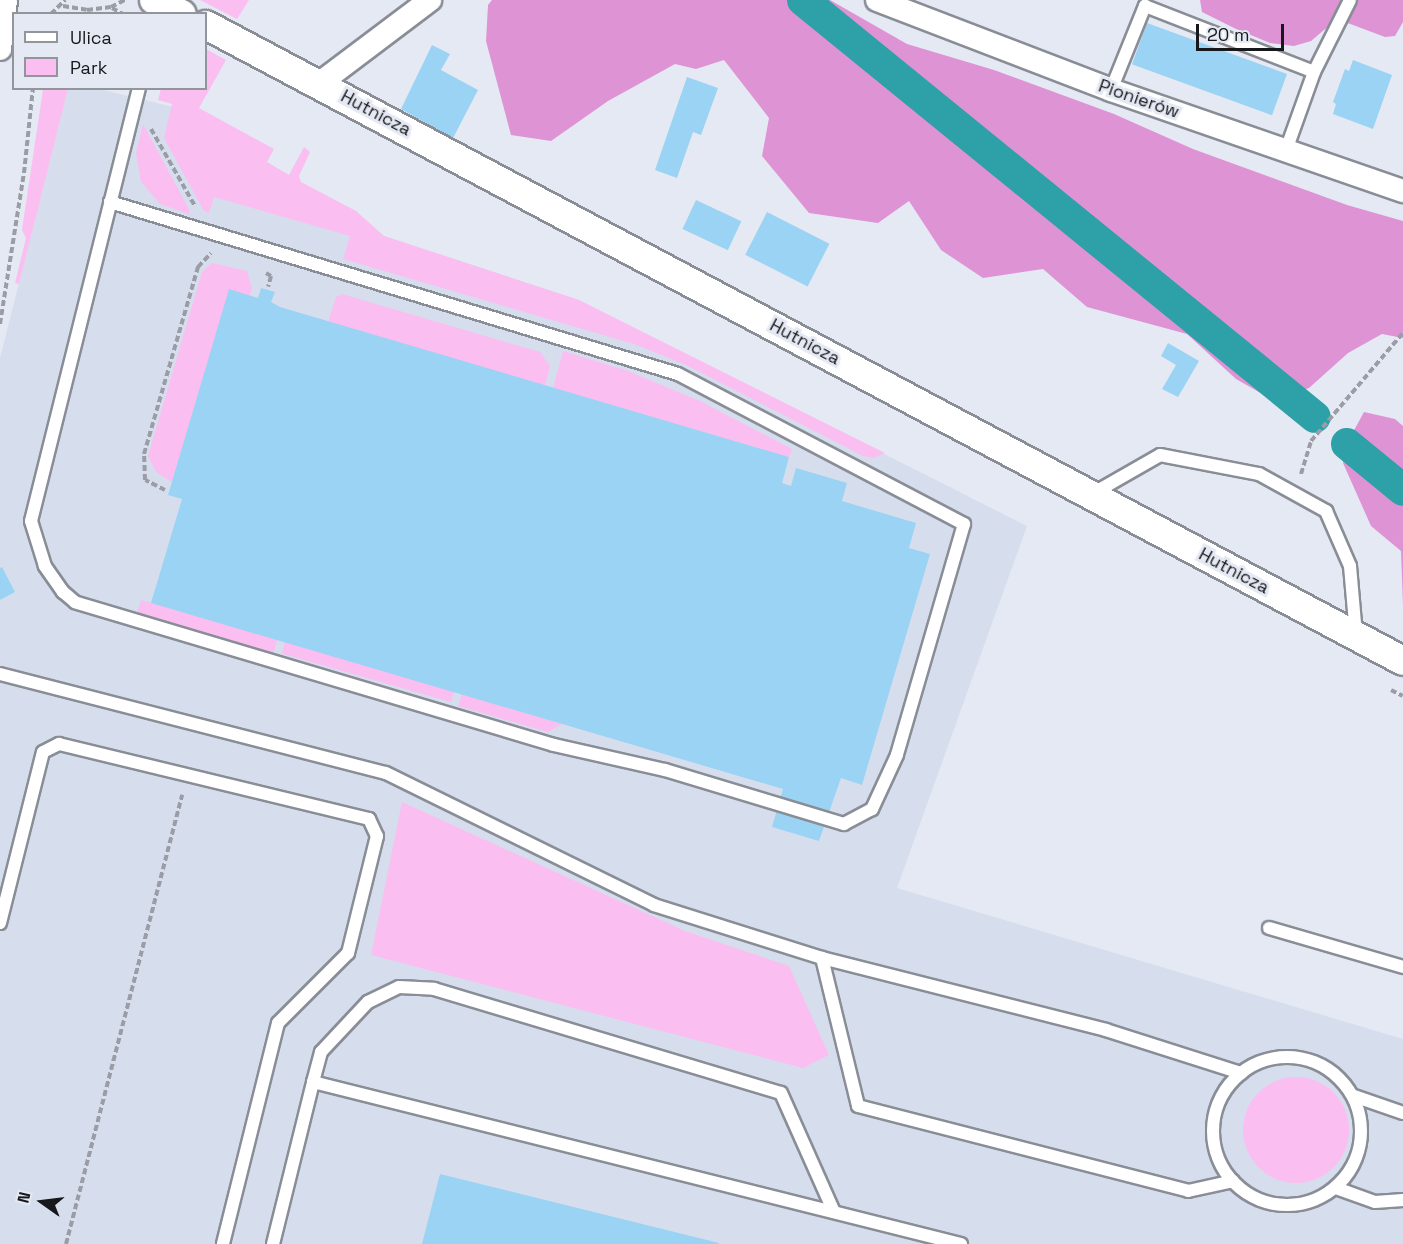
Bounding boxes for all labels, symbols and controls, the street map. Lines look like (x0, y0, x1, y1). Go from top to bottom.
legend (12, 12, 207, 90)
scale bar (1199, 12, 1288, 50)
text: 20 m (1207, 23, 1250, 46)
text: Ulica (70, 26, 112, 49)
text: Park (70, 56, 107, 79)
street label: Pionierów (1096, 75, 1182, 123)
street label: Hutnicza (337, 85, 415, 141)
street label: Hutnicza (766, 314, 844, 370)
street label: Hutnicza (1195, 543, 1273, 599)
north arrow (12, 1172, 72, 1232)
text: N (13, 1190, 36, 1205)

